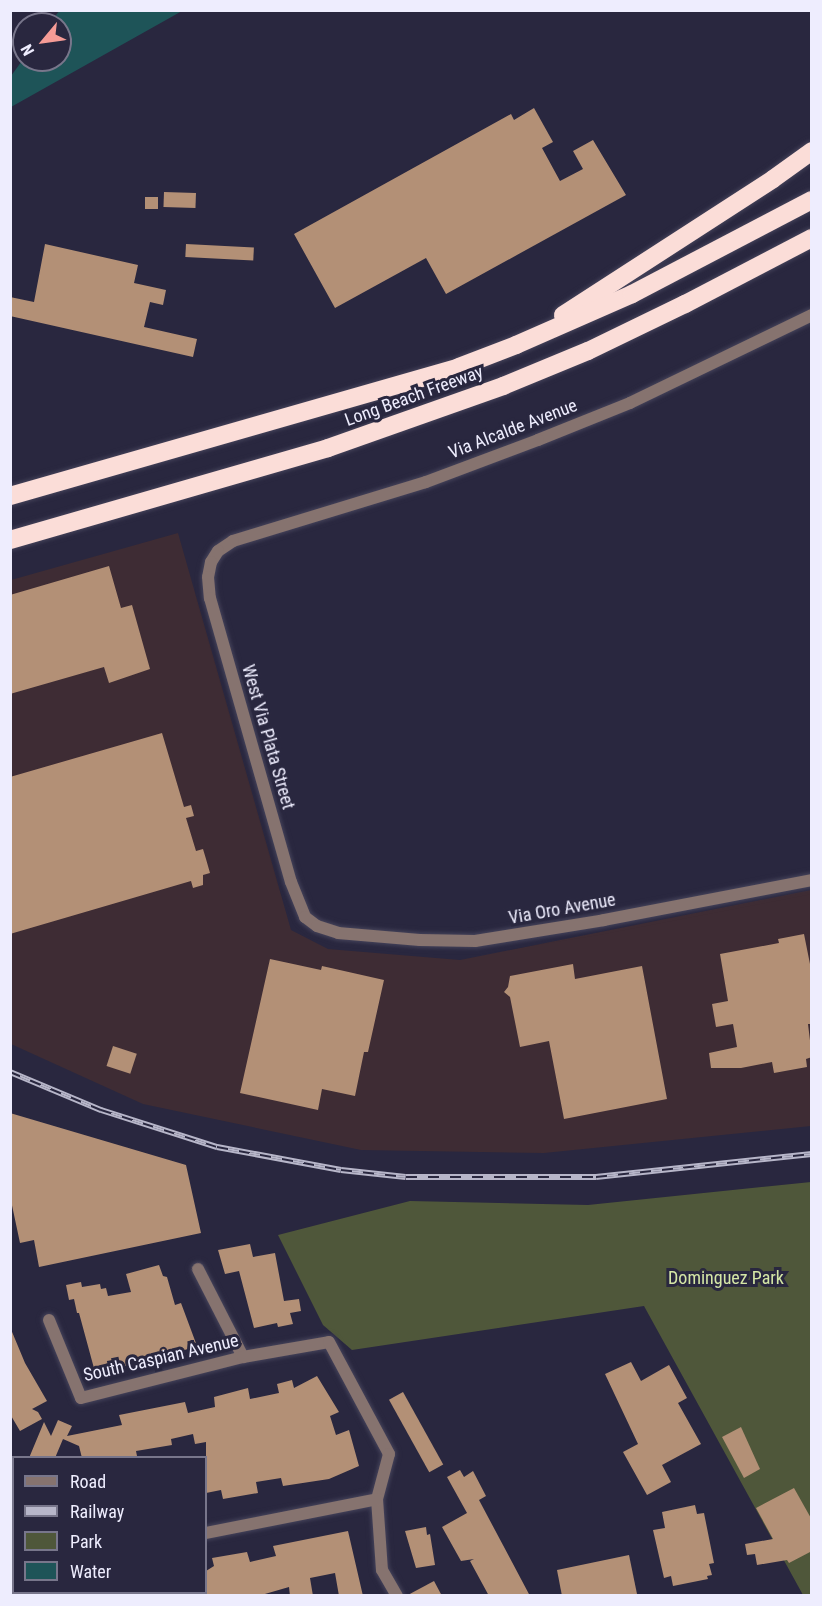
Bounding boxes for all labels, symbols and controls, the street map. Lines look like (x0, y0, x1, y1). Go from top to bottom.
north arrow (12, 12, 72, 72)
text: N (17, 41, 38, 59)
street label: Long Beach Freeway (342, 361, 486, 431)
street label: Via Alcalde Avenue (446, 395, 580, 463)
street label: West Via Plata Street (237, 662, 299, 812)
street label: Via Oro Avenue (507, 889, 617, 929)
park label: Dominguez Park (668, 1267, 784, 1289)
street label: South Caspian Avenue (81, 1330, 241, 1386)
legend (12, 1456, 207, 1594)
text: Road (70, 1471, 106, 1492)
text: Railway (70, 1501, 124, 1522)
text: Park (70, 1531, 102, 1552)
text: Water (70, 1561, 111, 1582)

